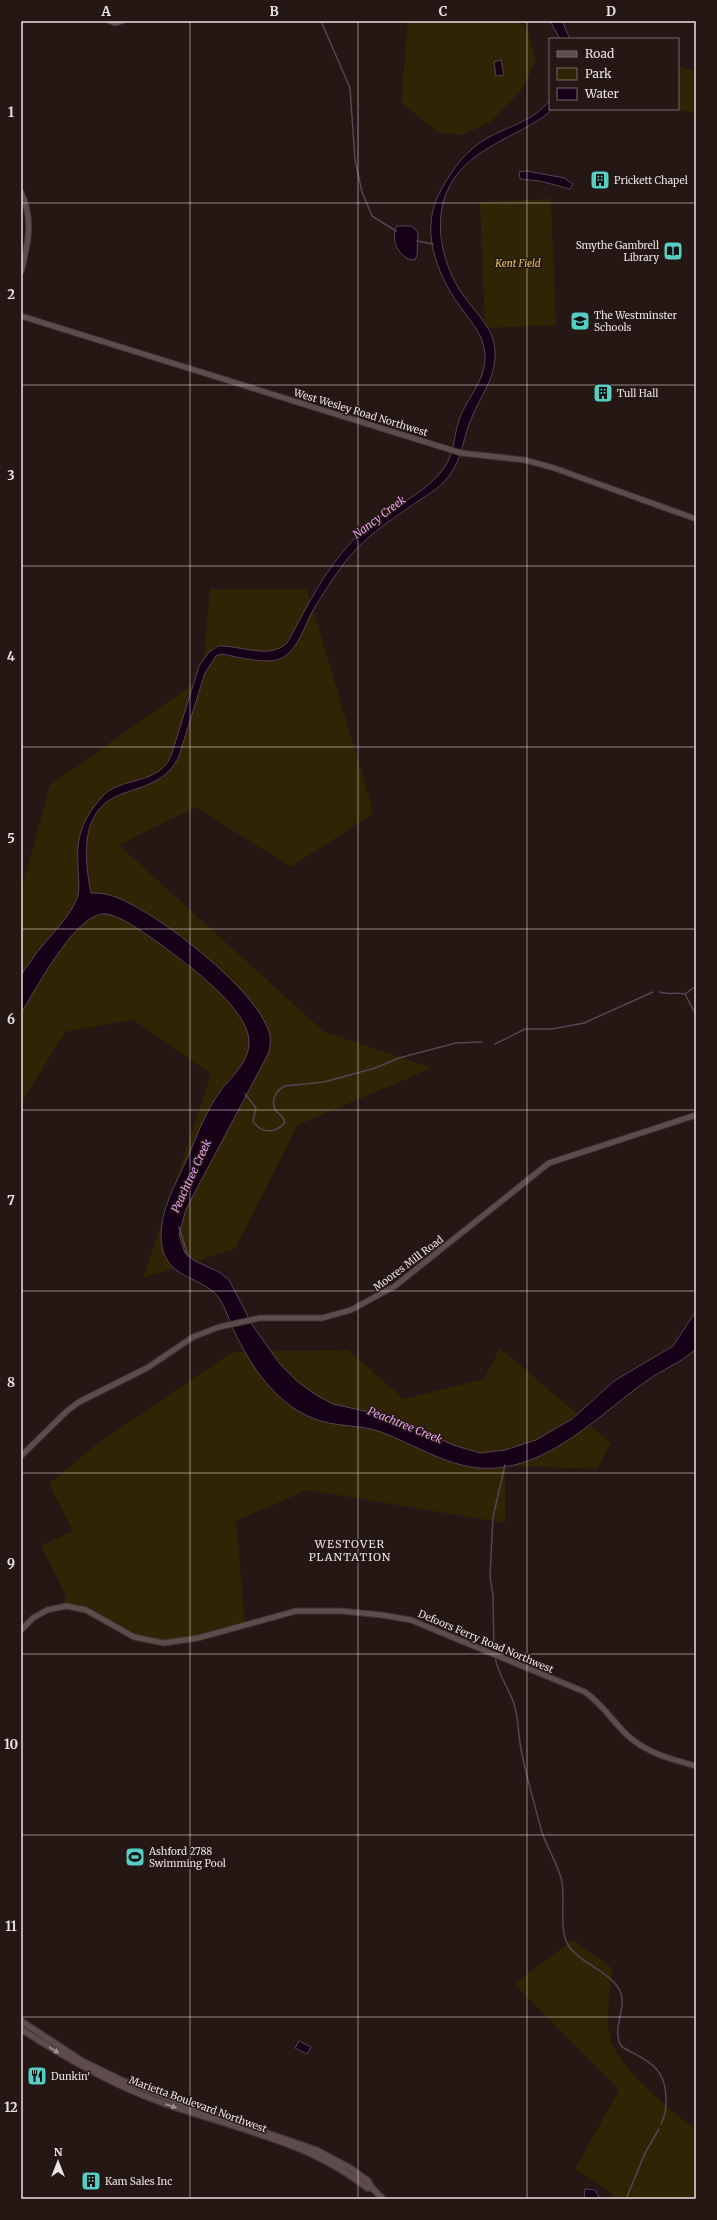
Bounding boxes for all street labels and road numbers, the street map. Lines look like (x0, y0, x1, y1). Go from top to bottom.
street label: West Wesley Road Northwest (291, 386, 430, 439)
street label: Moores Mill Road (371, 1233, 446, 1294)
street label: Defoors Ferry Road Northwest (416, 1607, 556, 1676)
street label: Marietta Boulevard Northwest (127, 2073, 269, 2136)

